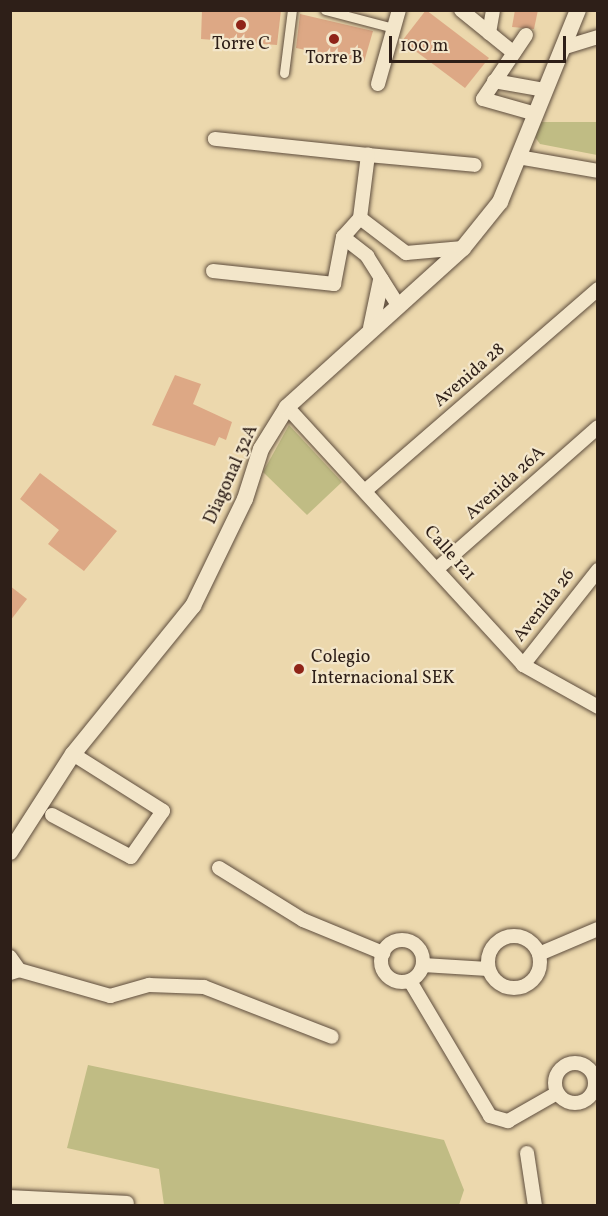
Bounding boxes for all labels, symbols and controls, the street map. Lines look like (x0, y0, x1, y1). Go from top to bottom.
marker: Torre C (234, 18, 248, 32)
scale bar (392, 24, 569, 62)
marker: Torre B (327, 32, 341, 46)
place label: Torre C (212, 34, 270, 56)
text: 100 m (400, 34, 449, 59)
place label: Torre B (305, 48, 363, 70)
street label: Avenida 28 (430, 339, 510, 413)
street label: Diagonal 32A (200, 422, 264, 528)
street label: Avenida 26A (462, 443, 550, 525)
street label: Calle 121 (418, 522, 480, 586)
street label: Avenida 26 (510, 565, 580, 647)
place label: Colegio Internacional SEK (311, 648, 455, 690)
marker: Colegio Internacional SEK (292, 662, 306, 676)

